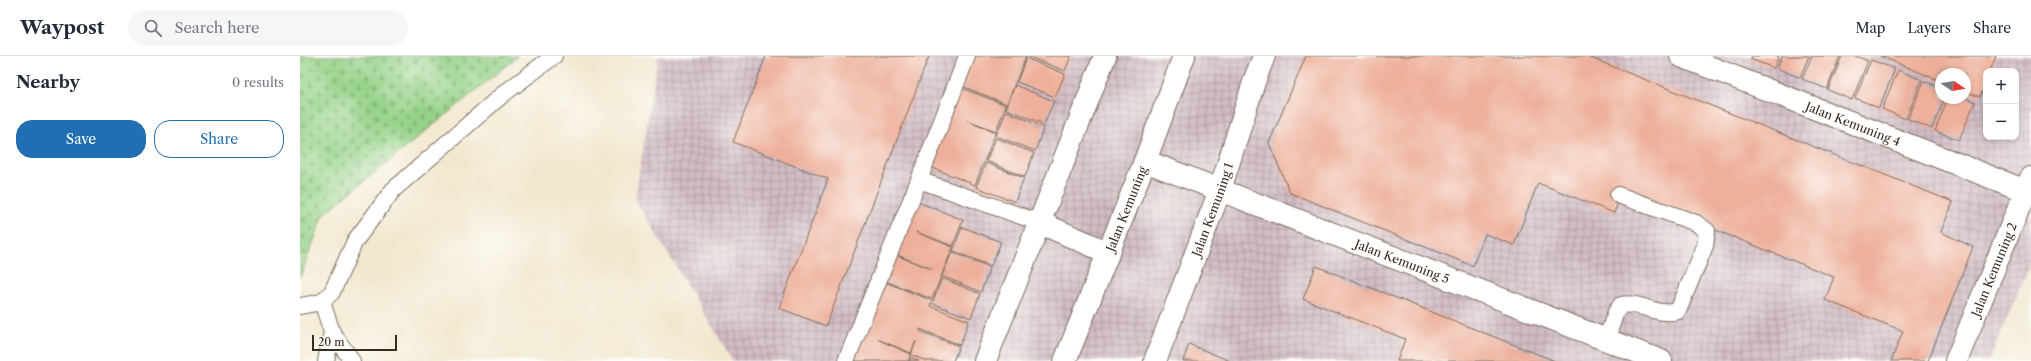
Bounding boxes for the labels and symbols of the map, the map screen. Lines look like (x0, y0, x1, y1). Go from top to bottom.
north arrow (1935, 68, 1971, 104)
street label: Jalan Kemuning 4 (1802, 97, 1903, 149)
street label: Jalan Kemuning 1 (1187, 161, 1236, 260)
street label: Jalan Kemuning (1101, 163, 1150, 255)
street label: Jalan Kemuning 2 (1967, 220, 2020, 321)
street label: Jalan Kemuning 5 (1351, 235, 1452, 286)
scale bar (312, 333, 397, 352)

